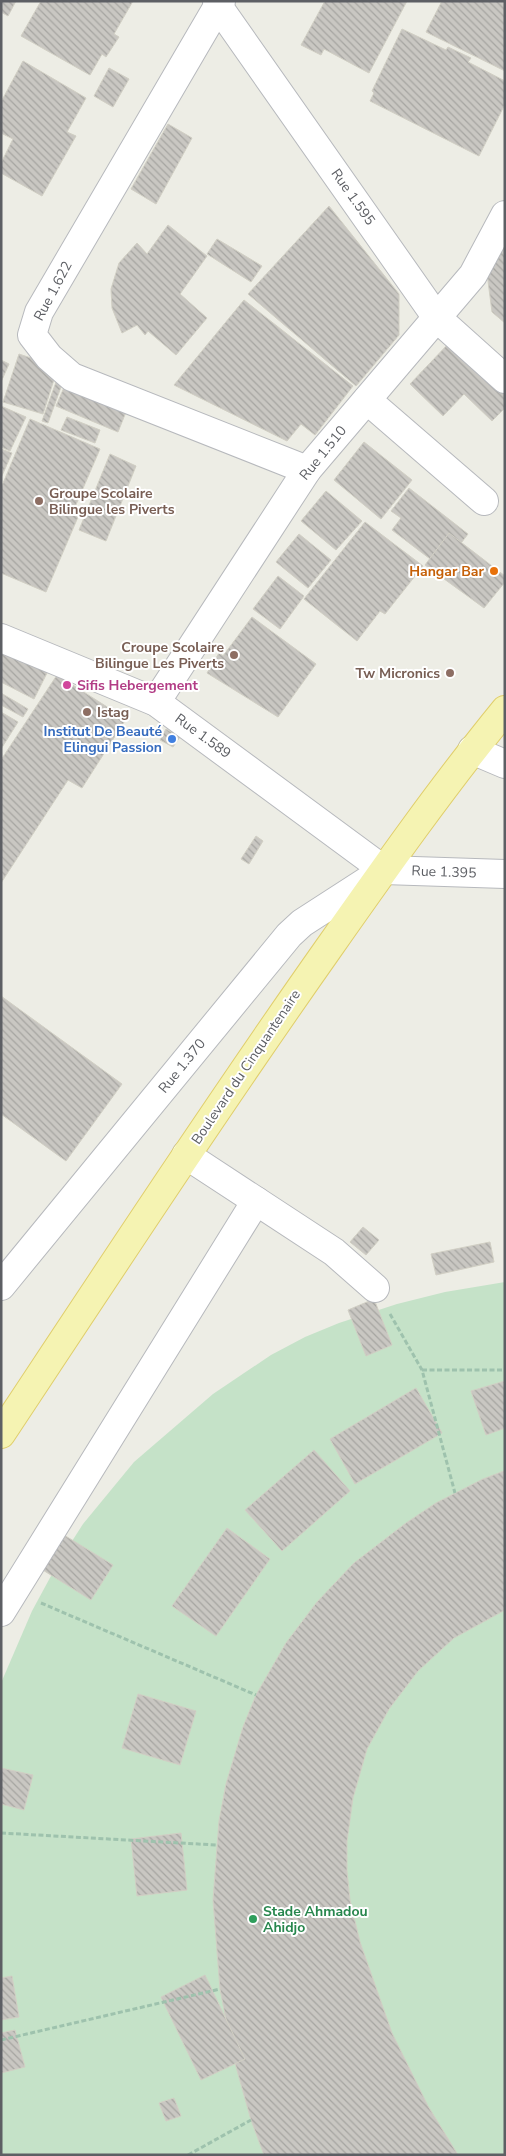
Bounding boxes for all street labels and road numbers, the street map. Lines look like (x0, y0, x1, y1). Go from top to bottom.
street label: Rue 1.595 (327, 165, 379, 229)
street label: Rue 1.622 (29, 258, 77, 324)
street label: Rue 1.510 (295, 422, 351, 484)
street label: Rue 1.589 (171, 709, 235, 763)
street label: Rue 1.395 (411, 861, 477, 883)
street label: Boulevard du Cinquantenaire (187, 986, 305, 1148)
street label: Rue 1.370 (154, 1035, 210, 1097)

